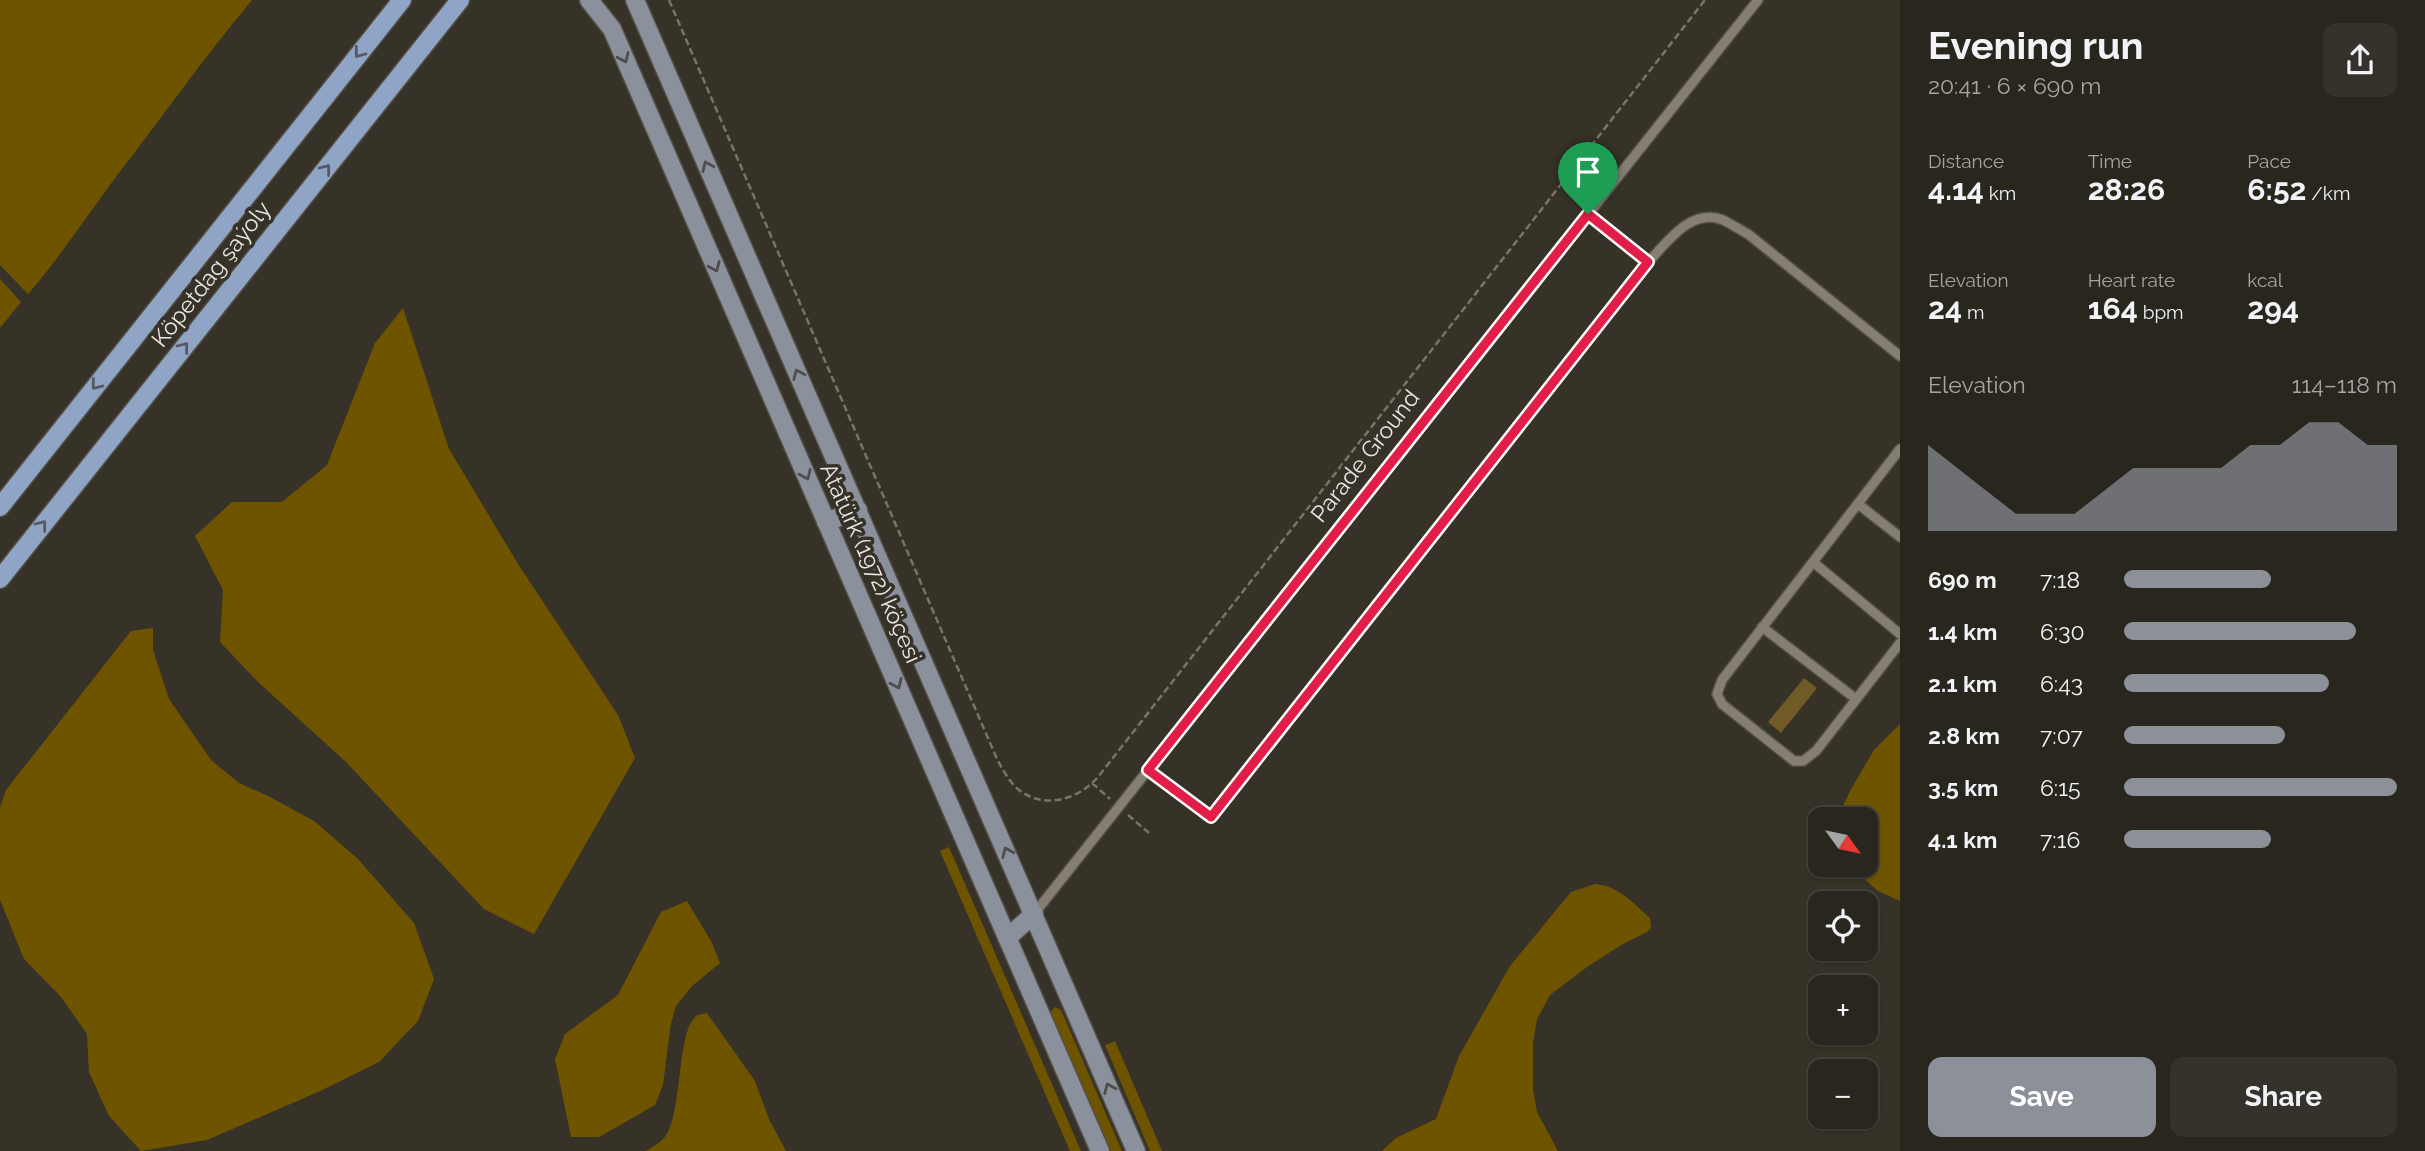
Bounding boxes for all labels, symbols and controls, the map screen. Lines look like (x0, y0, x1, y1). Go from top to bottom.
text: Evening run (1928, 23, 2143, 68)
button: share (2323, 23, 2397, 97)
one-way arrow (355, 46, 368, 58)
one-way arrow (616, 51, 630, 63)
text: 20:41 · 6 × 690 m (1928, 72, 2101, 99)
pin (1558, 142, 1618, 214)
text: Distance (1928, 150, 2004, 172)
text: Time (2088, 150, 2132, 172)
text: Pace (2247, 150, 2291, 172)
icon: arrive (1569, 153, 1607, 191)
one-way arrow (701, 160, 715, 173)
one-way arrow (317, 165, 330, 177)
text: 4.14 (1928, 172, 1984, 207)
text: 28:26 (2088, 172, 2165, 207)
text: 6:52 (2247, 172, 2307, 207)
text: km (1984, 182, 2016, 204)
text: /km (2307, 182, 2350, 204)
street label: Köpetdag şaýoly (145, 196, 276, 352)
one-way arrow (707, 259, 721, 272)
text: Elevation (1928, 269, 2009, 291)
text: Heart rate (2088, 269, 2175, 291)
text: kcal (2247, 269, 2283, 291)
text: 24 (1928, 291, 1962, 326)
text: 164 (2088, 291, 2138, 326)
text: 294 (2247, 291, 2299, 326)
text: m (1962, 301, 1984, 323)
text: bpm (2138, 301, 2184, 323)
one-way arrow (176, 343, 188, 356)
one-way arrow (792, 369, 806, 381)
text: Elevation (1928, 371, 2026, 398)
text: 114–118 m (2292, 371, 2397, 398)
one-way arrow (92, 377, 104, 390)
street label: Parade Ground (1305, 384, 1425, 527)
street label: Atatürk (1972) köçesi (815, 459, 928, 667)
one-way arrow (798, 468, 812, 480)
one-way arrow (34, 521, 47, 533)
text: 690 m (1928, 566, 1997, 593)
text: 7:18 (2040, 566, 2080, 593)
text: 1.4 km (1928, 618, 1997, 645)
text: 6:30 (2040, 618, 2085, 645)
text: 2.1 km (1928, 670, 1997, 697)
text: 6:43 (2040, 670, 2083, 697)
one-way arrow (889, 677, 903, 689)
text: 2.8 km (1928, 722, 2000, 749)
text: 7:07 (2040, 722, 2083, 749)
text: 3.5 km (1928, 774, 1999, 801)
text: 6:15 (2040, 774, 2081, 801)
north arrow (1808, 807, 1878, 877)
map controls (1808, 807, 1878, 1129)
text: 4.1 km (1928, 826, 1997, 853)
text: 7:16 (2040, 826, 2080, 853)
one-way arrow (1001, 847, 1015, 859)
button: locate (1808, 891, 1878, 961)
button: + (1808, 975, 1878, 1045)
button: Save (1928, 1057, 2156, 1137)
button: Share (2170, 1057, 2397, 1137)
button: − (1808, 1059, 1878, 1129)
one-way arrow (1103, 1083, 1117, 1096)

